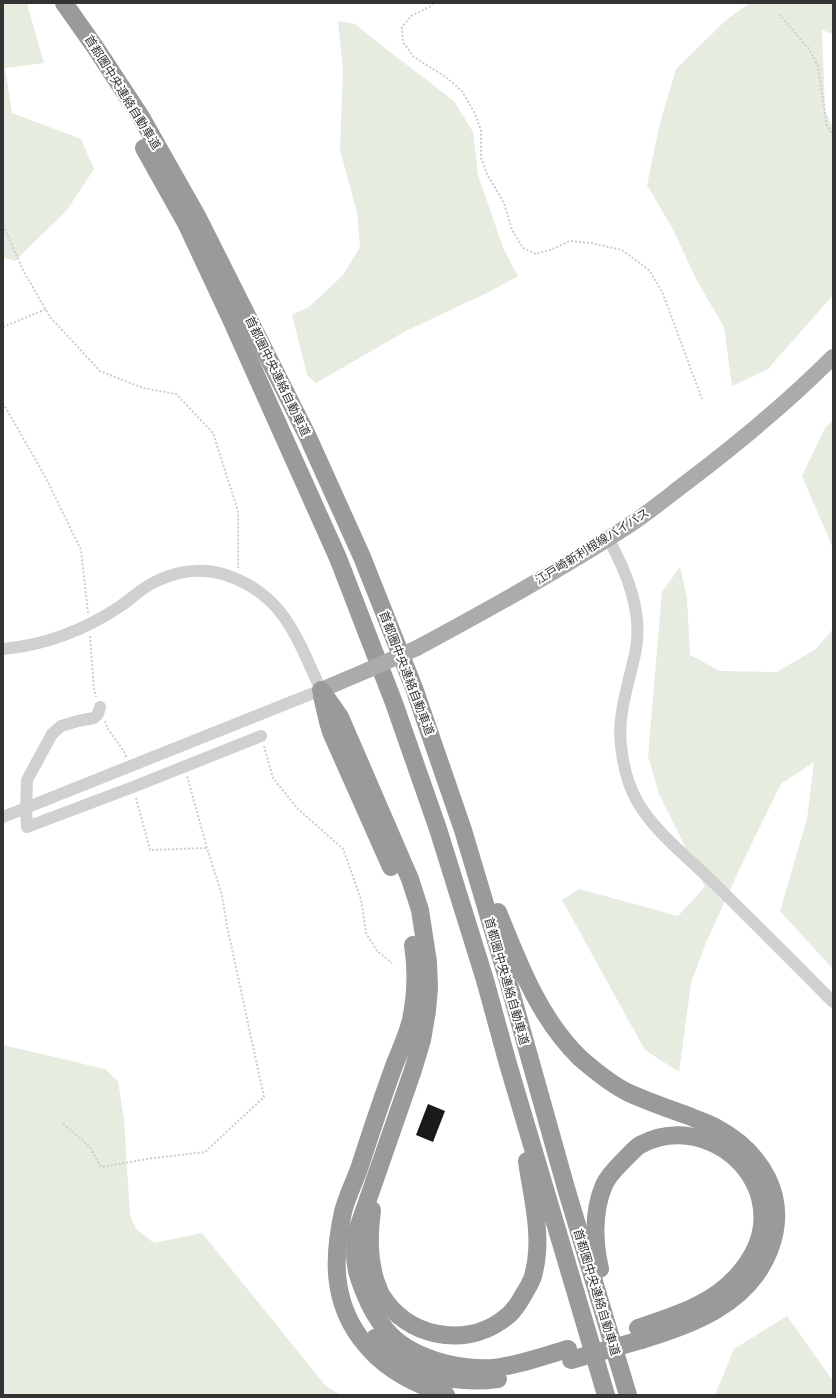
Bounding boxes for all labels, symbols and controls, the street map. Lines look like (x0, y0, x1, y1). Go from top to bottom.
street label: 首都圏中央連絡自動車道 (80, 31, 166, 153)
street label: 首都圏中央連絡自動車道 (241, 313, 315, 439)
street label: 江戸崎新利根線バイパス (531, 503, 653, 589)
street label: 首都圏中央連絡自動車道 (374, 608, 440, 738)
street label: 首都圏中央連絡自動車道 (480, 915, 534, 1047)
street label: 首都圏中央連絡自動車道 (569, 1226, 625, 1358)

